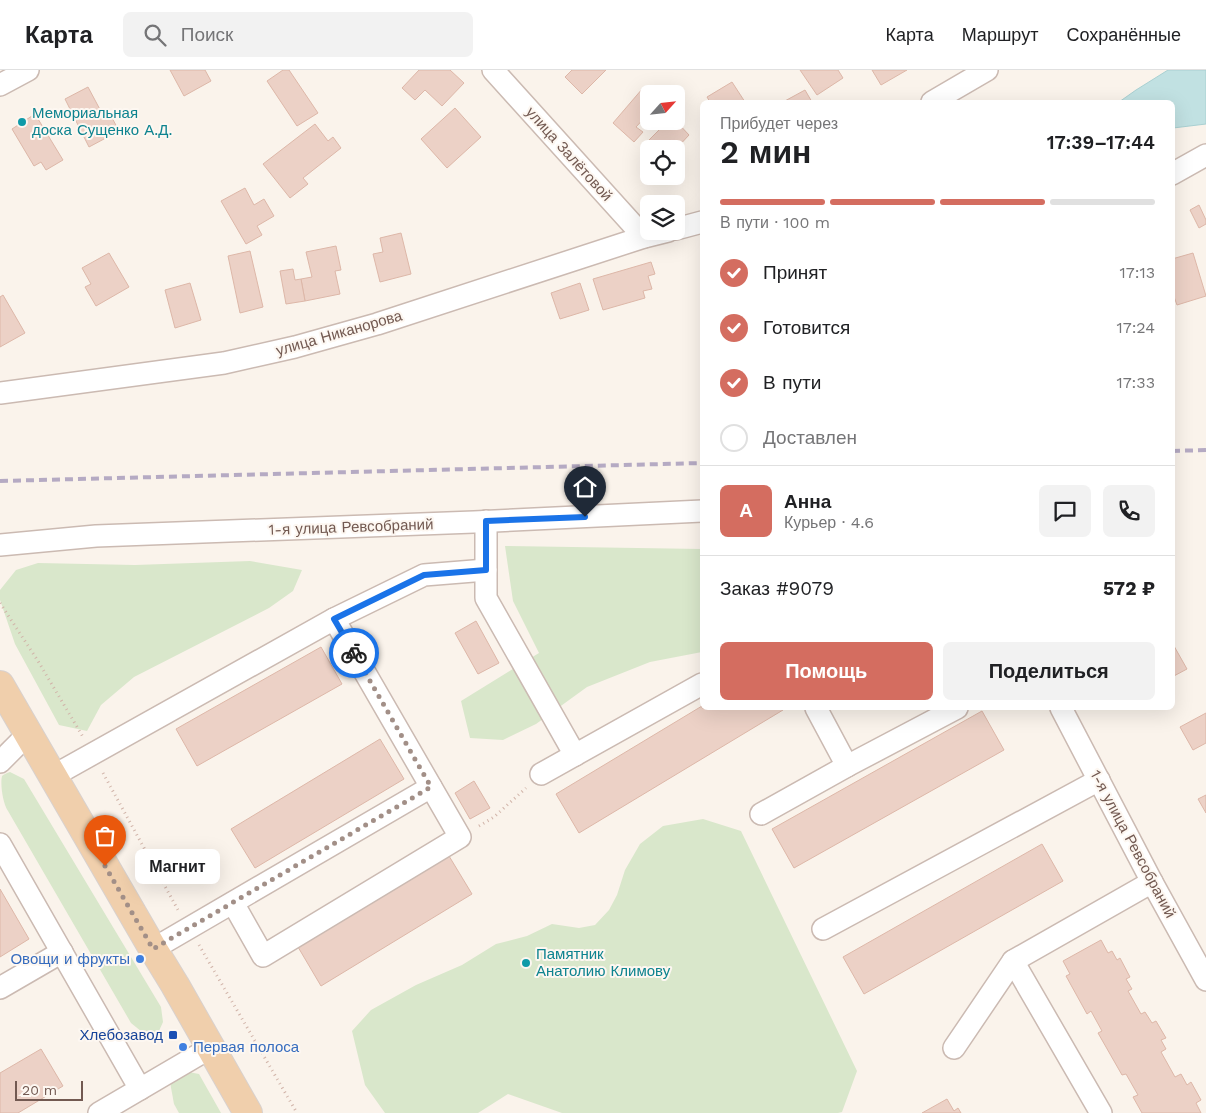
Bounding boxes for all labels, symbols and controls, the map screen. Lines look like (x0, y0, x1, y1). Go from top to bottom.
search box (123, 12, 473, 57)
text: Карта (25, 21, 93, 49)
icon: search (141, 21, 169, 49)
text: Поиск (181, 23, 233, 46)
text: Карта (886, 24, 934, 45)
text: Маршрут (962, 24, 1038, 45)
text: Сохранённые (1066, 24, 1181, 45)
north arrow (640, 85, 685, 130)
map controls (640, 85, 685, 240)
street label: улица Залётовой (522, 103, 616, 205)
place label: Мемориальная доска Сущенко А.Д. (32, 104, 172, 139)
text: Прибудет через (720, 114, 838, 133)
marker: Мемориальная доска Сущенко А.Д. (16, 116, 28, 128)
text: 17:39–17:44 (1047, 131, 1155, 154)
text: 2 мин (720, 133, 811, 171)
button: locate (640, 140, 685, 185)
button: layers (640, 195, 685, 240)
text: В пути · 100 m (720, 213, 830, 232)
icon: check (720, 259, 748, 287)
text: Принят (763, 261, 827, 284)
text: 17:13 (1119, 263, 1155, 282)
street label: улица Никанорова (274, 306, 405, 360)
icon: check (720, 314, 748, 342)
text: Готовится (763, 316, 850, 339)
text: 17:24 (1116, 318, 1155, 337)
icon: check (720, 369, 748, 397)
text: В пути (763, 371, 821, 394)
text: 17:33 (1116, 373, 1155, 392)
text: Доставлен (763, 426, 857, 449)
pin (564, 466, 606, 517)
icon: home (571, 473, 599, 501)
button: chat (1039, 485, 1091, 537)
button: phone (1103, 485, 1155, 537)
text: Анна (784, 490, 831, 513)
text: А (739, 499, 753, 522)
text: Курьер · 4.6 (784, 513, 874, 532)
street label: 1-я улица Ревсобраний (268, 515, 434, 539)
text: Заказ #9079 (720, 577, 834, 600)
text: 572 ₽ (1103, 577, 1155, 600)
courier (329, 628, 379, 678)
icon: bike (340, 639, 368, 667)
button: Помощь (720, 642, 933, 700)
button: Поделиться (943, 642, 1155, 700)
street label: 1-я улица Ревсобраний (1086, 767, 1180, 921)
pin (84, 815, 126, 866)
icon: bag (91, 822, 119, 850)
callout: Магнит (135, 848, 220, 884)
text: Магнит (149, 857, 206, 876)
place label: Памятник Анатолию Климову (536, 945, 671, 980)
place label: Овощи и фрукты (10, 950, 130, 968)
marker: Овощи и фрукты (134, 953, 146, 965)
marker: Памятник Анатолию Климову (520, 957, 532, 969)
place label: Хлебозавод (80, 1026, 163, 1044)
marker: Хлебозавод (167, 1029, 179, 1041)
place label: Первая полоса (193, 1038, 300, 1056)
marker: Первая полоса (177, 1041, 189, 1053)
scale bar (15, 1078, 82, 1101)
text: 20 m (22, 1082, 57, 1098)

